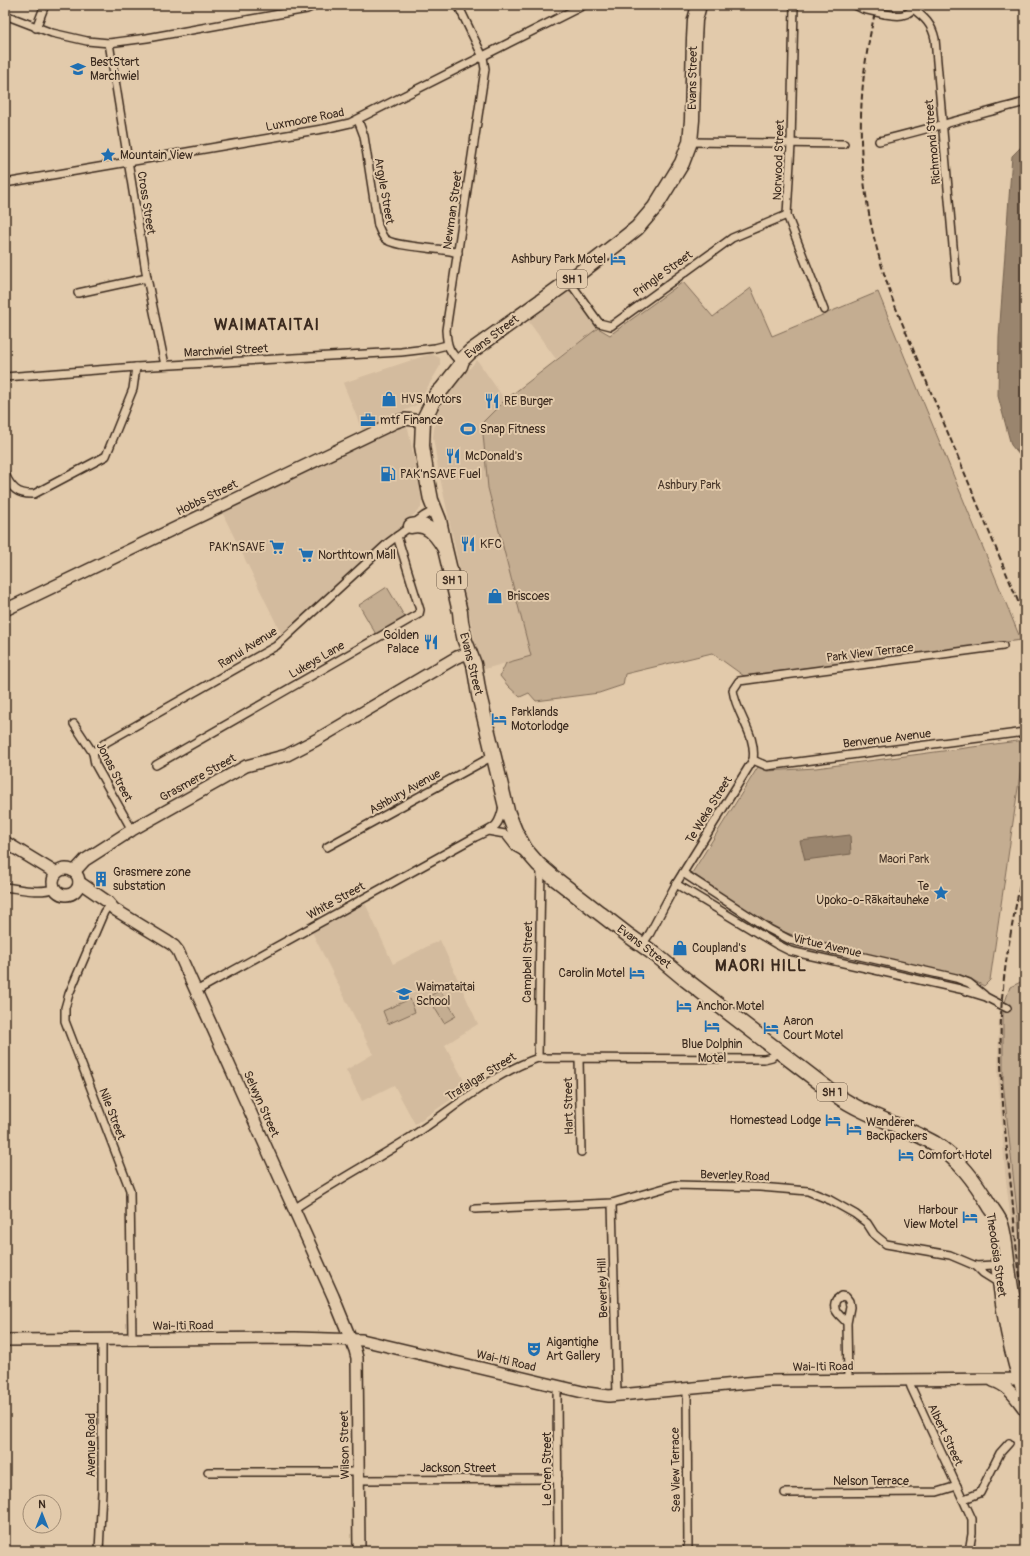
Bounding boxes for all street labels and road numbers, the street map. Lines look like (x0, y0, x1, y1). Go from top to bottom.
street label: Evans Street (685, 46, 701, 110)
street label: Richmond Street (922, 99, 944, 185)
street label: Luxmoore Road (264, 105, 346, 135)
street label: Norwood Street (770, 119, 788, 201)
street label: Argyle Street (371, 157, 397, 226)
street label: Newman Street (440, 169, 466, 251)
street label: Cross Street (134, 170, 158, 236)
street label: Pringle Street (631, 247, 696, 300)
road number: SH 1 (557, 270, 587, 288)
street label: Evans Street (462, 312, 522, 362)
street label: Marchwiel Street (183, 341, 269, 361)
street label: Hobbs Street (174, 477, 240, 519)
road number: SH 1 (437, 571, 467, 589)
street label: Ranui Avenue (216, 624, 280, 672)
street label: Evans Street (456, 631, 486, 697)
street label: Lukeys Lane (287, 638, 347, 682)
street label: Park View Terrace (826, 640, 914, 666)
street label: Benvenue Avenue (842, 726, 932, 752)
street label: Jonas Street (93, 740, 135, 804)
street label: Grasmere Street (157, 751, 239, 805)
street label: Ashbury Avenue (367, 766, 444, 818)
street label: Te Weka Street (682, 774, 736, 846)
street label: White Street (304, 879, 368, 923)
street label: Campbell Street (520, 921, 536, 1003)
street label: Evans Street (614, 922, 674, 972)
street label: Virtue Avenue (791, 931, 863, 961)
street label: Trafalgar Street (443, 1049, 519, 1105)
street label: Selwyn Street (240, 1069, 282, 1140)
street label: Hart Street (561, 1077, 577, 1135)
road number: SH 1 (817, 1083, 847, 1101)
street label: Nile Street (95, 1086, 129, 1142)
street label: Beverley Road (700, 1167, 770, 1185)
street label: Theodosia Street (983, 1212, 1009, 1298)
street label: Beverley Hill (594, 1257, 612, 1318)
street label: Wai-Iti Road (152, 1318, 214, 1334)
street label: Wai-Iti Road (475, 1347, 537, 1375)
street label: Wai-Iti Road (792, 1359, 854, 1375)
street label: Albert Street (924, 1402, 966, 1469)
street label: Wilson Street (337, 1410, 353, 1480)
street label: Avenue Road (84, 1413, 99, 1477)
street label: Sea View Terrace (668, 1427, 684, 1513)
street label: Le Cren Street (540, 1432, 555, 1506)
street label: Jackson Street (420, 1461, 496, 1476)
street label: Nelson Terrace (833, 1474, 909, 1489)

